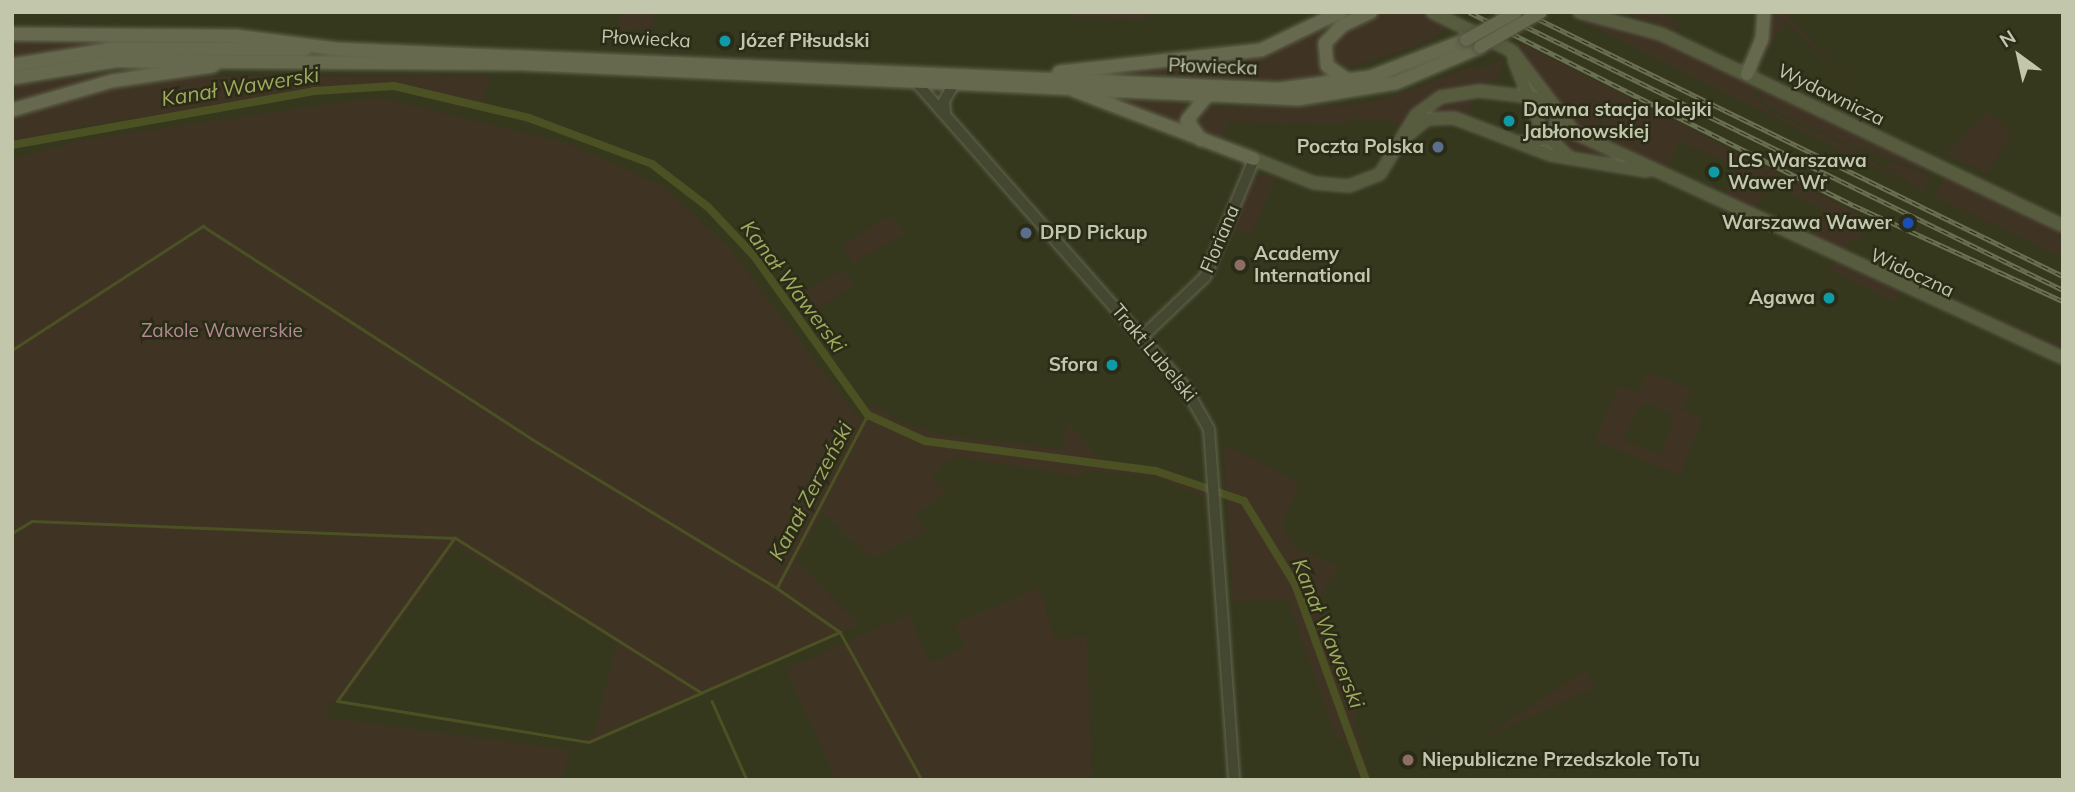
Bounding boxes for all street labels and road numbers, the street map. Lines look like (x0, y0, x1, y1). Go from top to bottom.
street label: Płowiecka (601, 25, 691, 53)
street label: Płowiecka (1168, 54, 1258, 80)
street label: Wydawnicza (1774, 59, 1888, 131)
street label: Floriana (1196, 202, 1244, 276)
street label: Widoczna (1867, 244, 1957, 302)
street label: Trakt Lubelski (1107, 300, 1201, 406)

